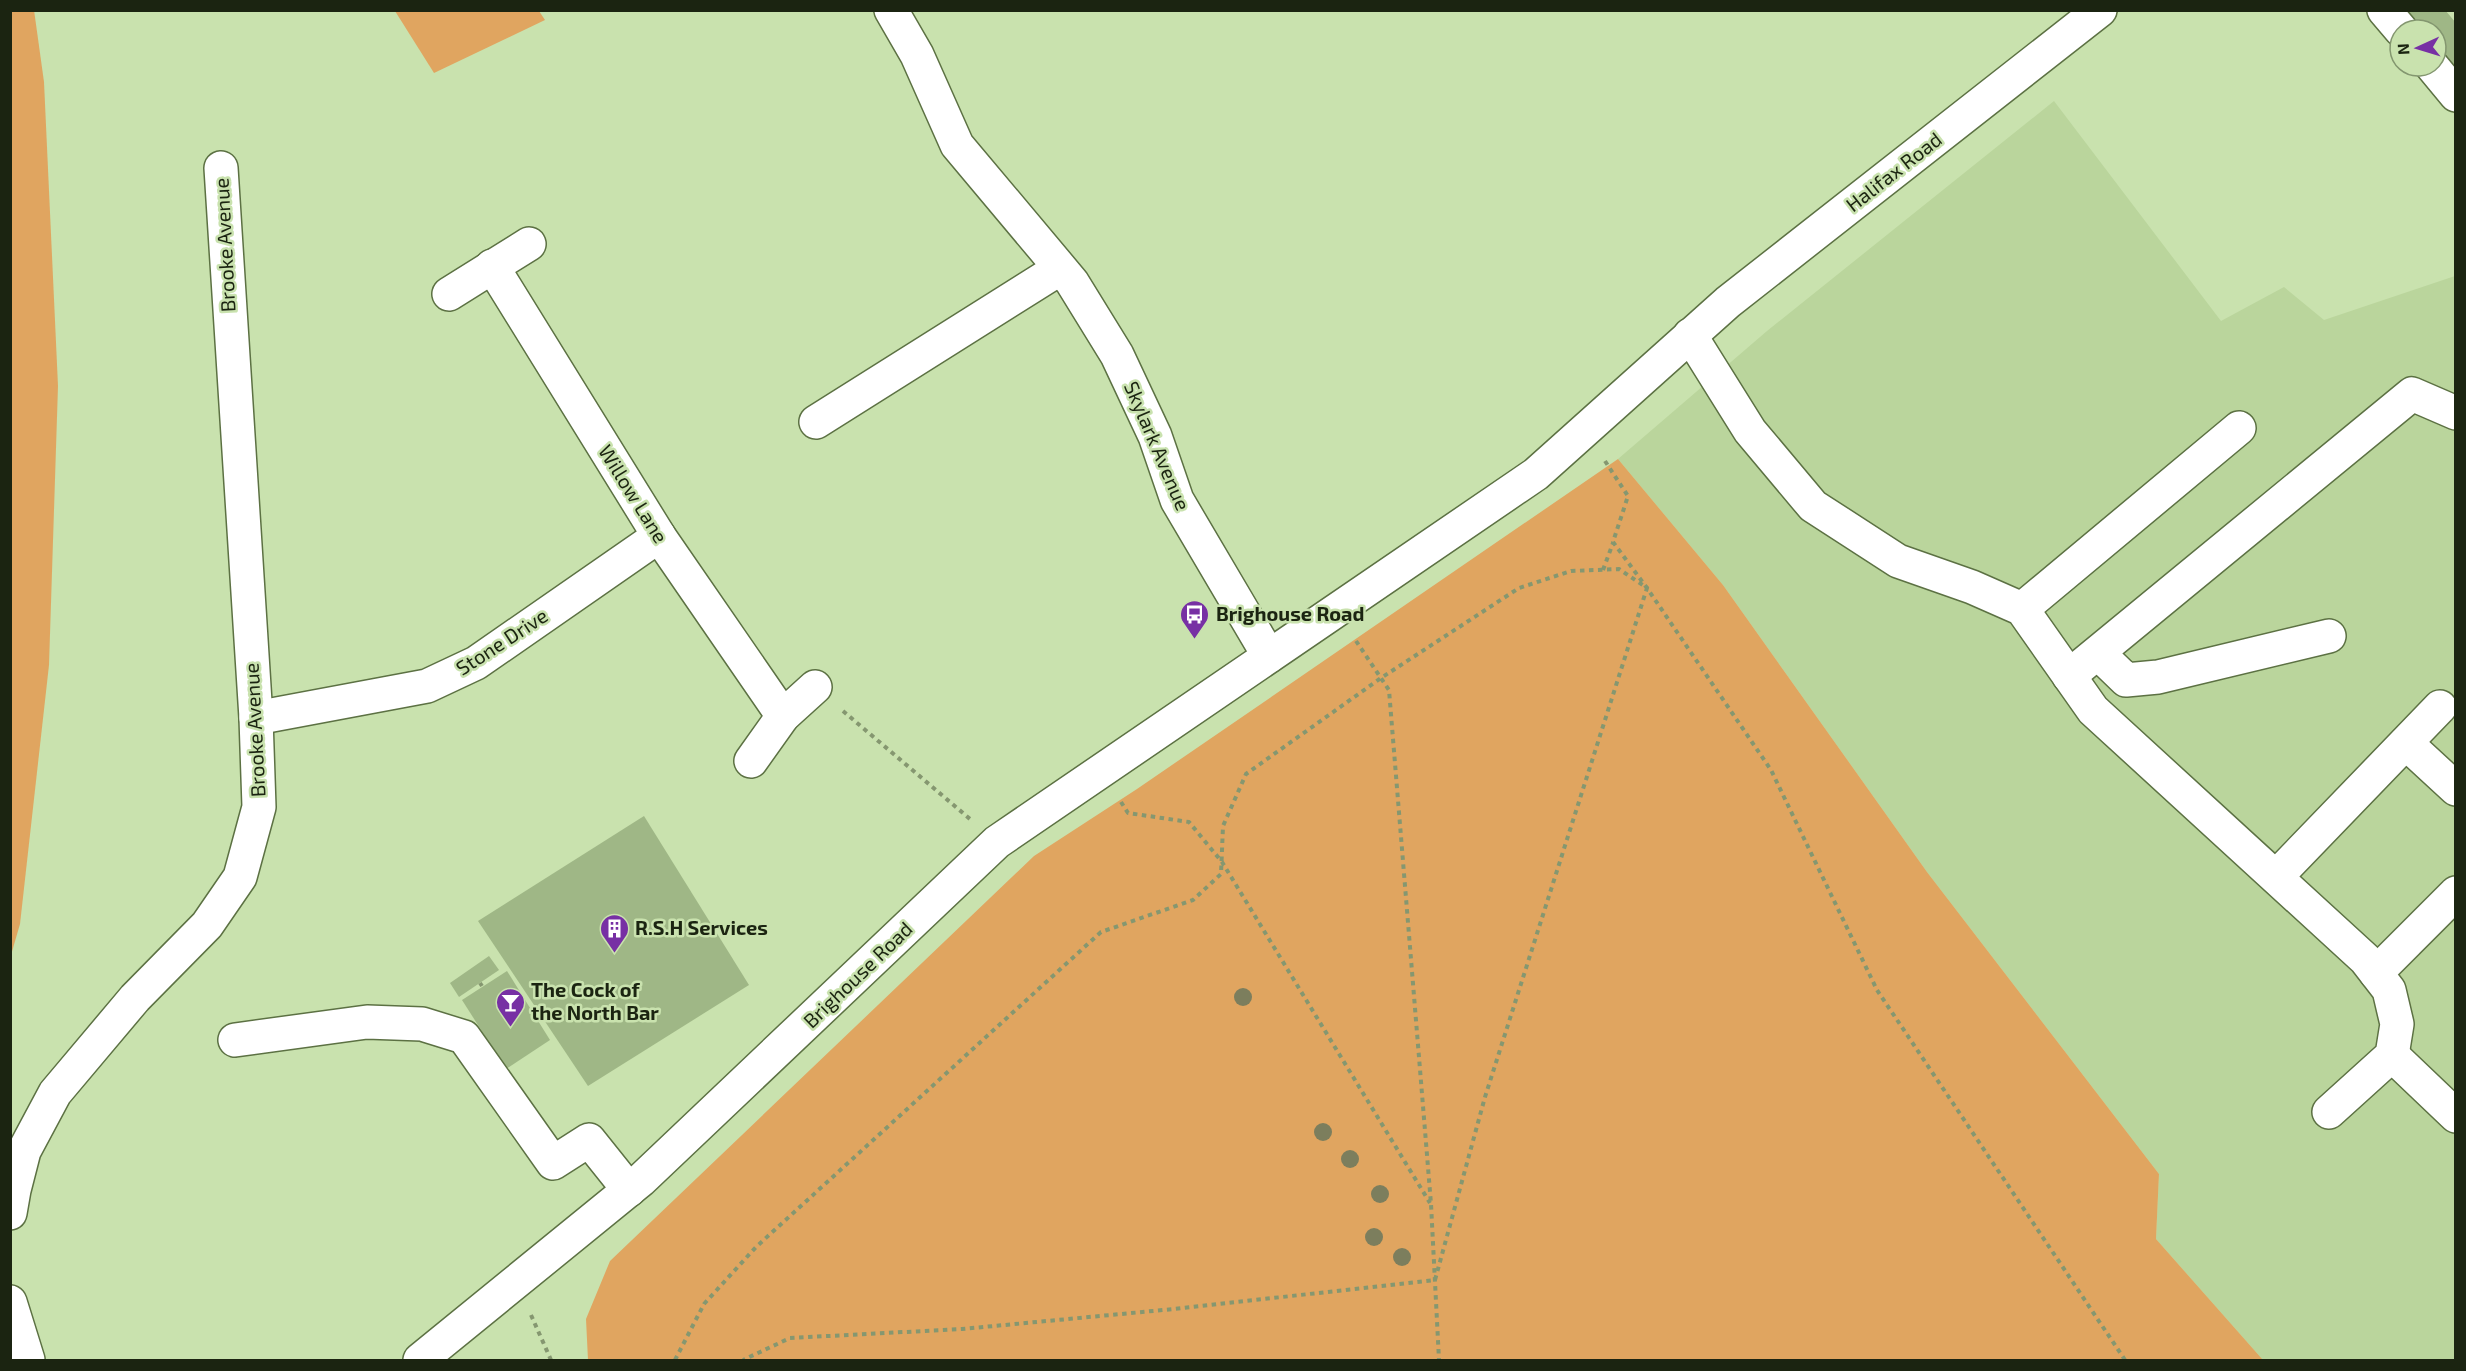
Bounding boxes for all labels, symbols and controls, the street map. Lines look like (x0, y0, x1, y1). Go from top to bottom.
north arrow (2388, 18, 2448, 78)
text: N (2393, 43, 2412, 56)
street label: Halifax Road (1841, 126, 1946, 216)
street label: Brooke Avenue (208, 177, 240, 313)
street label: Skylark Avenue (1120, 377, 1196, 514)
street label: Willow Lane (594, 440, 674, 547)
bus stop icon: Brighouse Road (1179, 598, 1211, 640)
place label: Brighouse Road (1216, 601, 1364, 625)
street label: Stone Drive (451, 603, 552, 680)
street label: Brooke Avenue (238, 662, 270, 798)
building icon: R.S.H Services (598, 912, 630, 954)
place label: R.S.H Services (635, 915, 768, 939)
street label: Brighouse Road (798, 916, 917, 1032)
place label: The Cock of the North Bar (531, 977, 659, 1024)
bar icon: The Cock of the North Bar (494, 986, 526, 1028)

